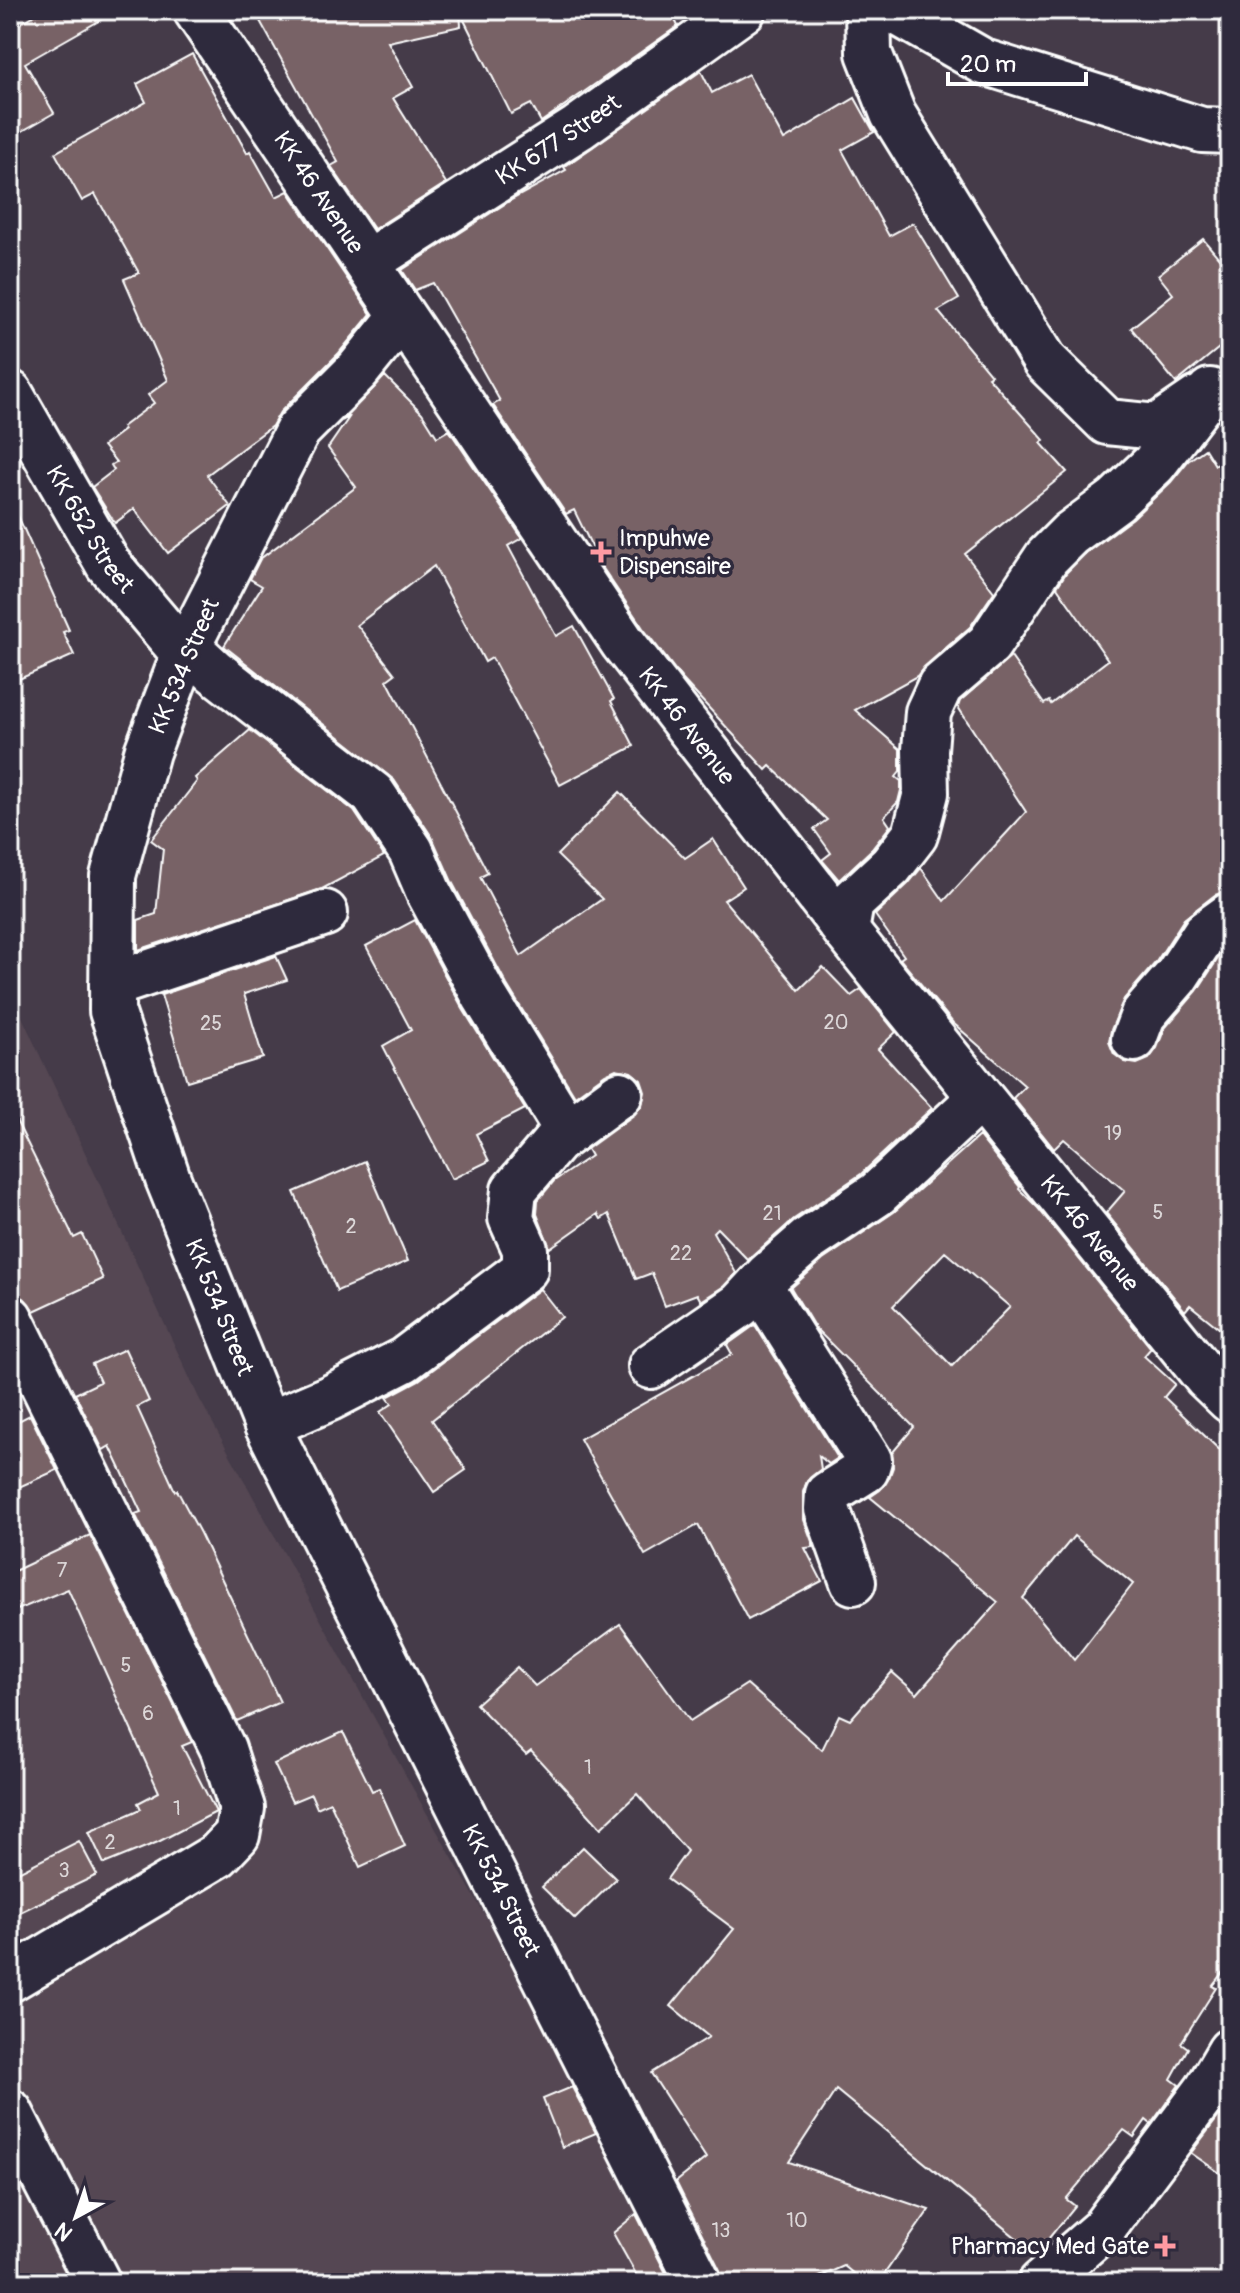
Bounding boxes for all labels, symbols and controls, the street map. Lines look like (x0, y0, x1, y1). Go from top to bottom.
scale bar (948, 36, 1086, 86)
text: 20 m (960, 50, 1016, 79)
street label: KK 677 Street (490, 88, 627, 192)
street label: KK 46 Avenue (267, 126, 370, 259)
street label: KK 652 Street (40, 460, 140, 599)
place label: Impuhwe Dispensaire (619, 524, 731, 581)
marker: Impuhwe Dispensaire (590, 541, 612, 563)
street label: KK 534 Street (143, 594, 226, 738)
street label: KK 46 Avenue (632, 661, 741, 791)
house number: 20 (824, 1010, 848, 1035)
house number: 25 (200, 1011, 222, 1036)
house number: 19 (1104, 1121, 1122, 1146)
street label: KK 46 Avenue (1034, 1169, 1145, 1298)
house number: 5 (1153, 1200, 1163, 1225)
house number: 21 (763, 1201, 782, 1226)
house number: 2 (345, 1214, 357, 1239)
street label: KK 534 Street (179, 1235, 260, 1380)
house number: 22 (670, 1241, 692, 1266)
house number: 7 (57, 1558, 68, 1583)
house number: 5 (121, 1653, 131, 1678)
house number: 6 (142, 1701, 154, 1726)
house number: 1 (584, 1755, 592, 1780)
house number: 1 (173, 1796, 181, 1821)
street label: KK 534 Street (455, 1819, 547, 1962)
house number: 2 (104, 1830, 116, 1855)
house number: 3 (58, 1858, 70, 1883)
north arrow (36, 2177, 116, 2257)
house number: 10 (786, 2208, 808, 2233)
text: N (49, 2216, 78, 2247)
house number: 13 (712, 2218, 730, 2243)
place label: Pharmacy Med Gate (951, 2232, 1149, 2261)
marker: Pharmacy Med Gate (1156, 2237, 1174, 2255)

